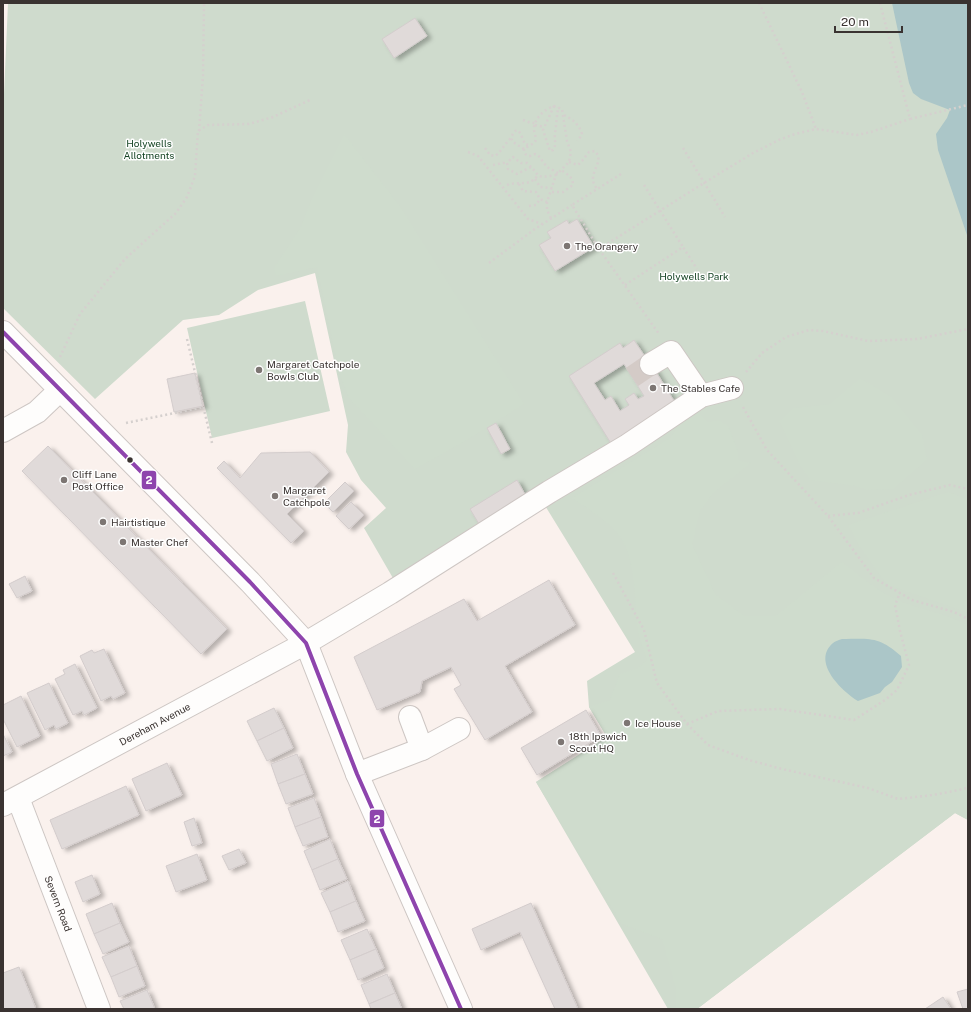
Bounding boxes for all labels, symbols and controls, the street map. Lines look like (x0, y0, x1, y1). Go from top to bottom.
scale bar (835, 8, 902, 34)
text: 20 m (841, 15, 869, 29)
park label: Holywells Allotments (124, 137, 174, 161)
place label: The Orangery (575, 240, 639, 252)
marker: The Orangery (562, 241, 572, 251)
park label: Holywells Park (659, 270, 729, 282)
place label: Margaret Catchpole Bowls Club (267, 358, 360, 382)
marker: Margaret Catchpole Bowls Club (254, 365, 264, 375)
place label: The Stables Cafe (661, 382, 741, 394)
marker: The Stables Cafe (648, 383, 658, 393)
unlabelled marker (125, 455, 135, 465)
place label: Cliff Lane Post Office (72, 468, 124, 492)
line badge: 2 (141, 470, 157, 490)
text: 2 (146, 474, 153, 486)
marker: Cliff Lane Post Office (59, 475, 69, 485)
place label: Margaret Catchpole (283, 484, 330, 508)
marker: Margaret Catchpole (270, 491, 280, 501)
place label: Hairtistique (111, 516, 166, 528)
marker: Hairtistique (98, 517, 108, 527)
place label: Master Chef (131, 536, 188, 548)
marker: Master Chef (118, 537, 128, 547)
street label: Dereham Avenue (117, 700, 193, 748)
place label: Ice House (635, 717, 681, 729)
marker: Ice House (622, 718, 632, 728)
place label: 18th Ipswich Scout HQ (569, 730, 627, 754)
marker: 18th Ipswich Scout HQ (556, 737, 566, 747)
line badge: 2 (369, 809, 385, 828)
text: 2 (374, 813, 381, 825)
street label: Severn Road (42, 874, 75, 933)

